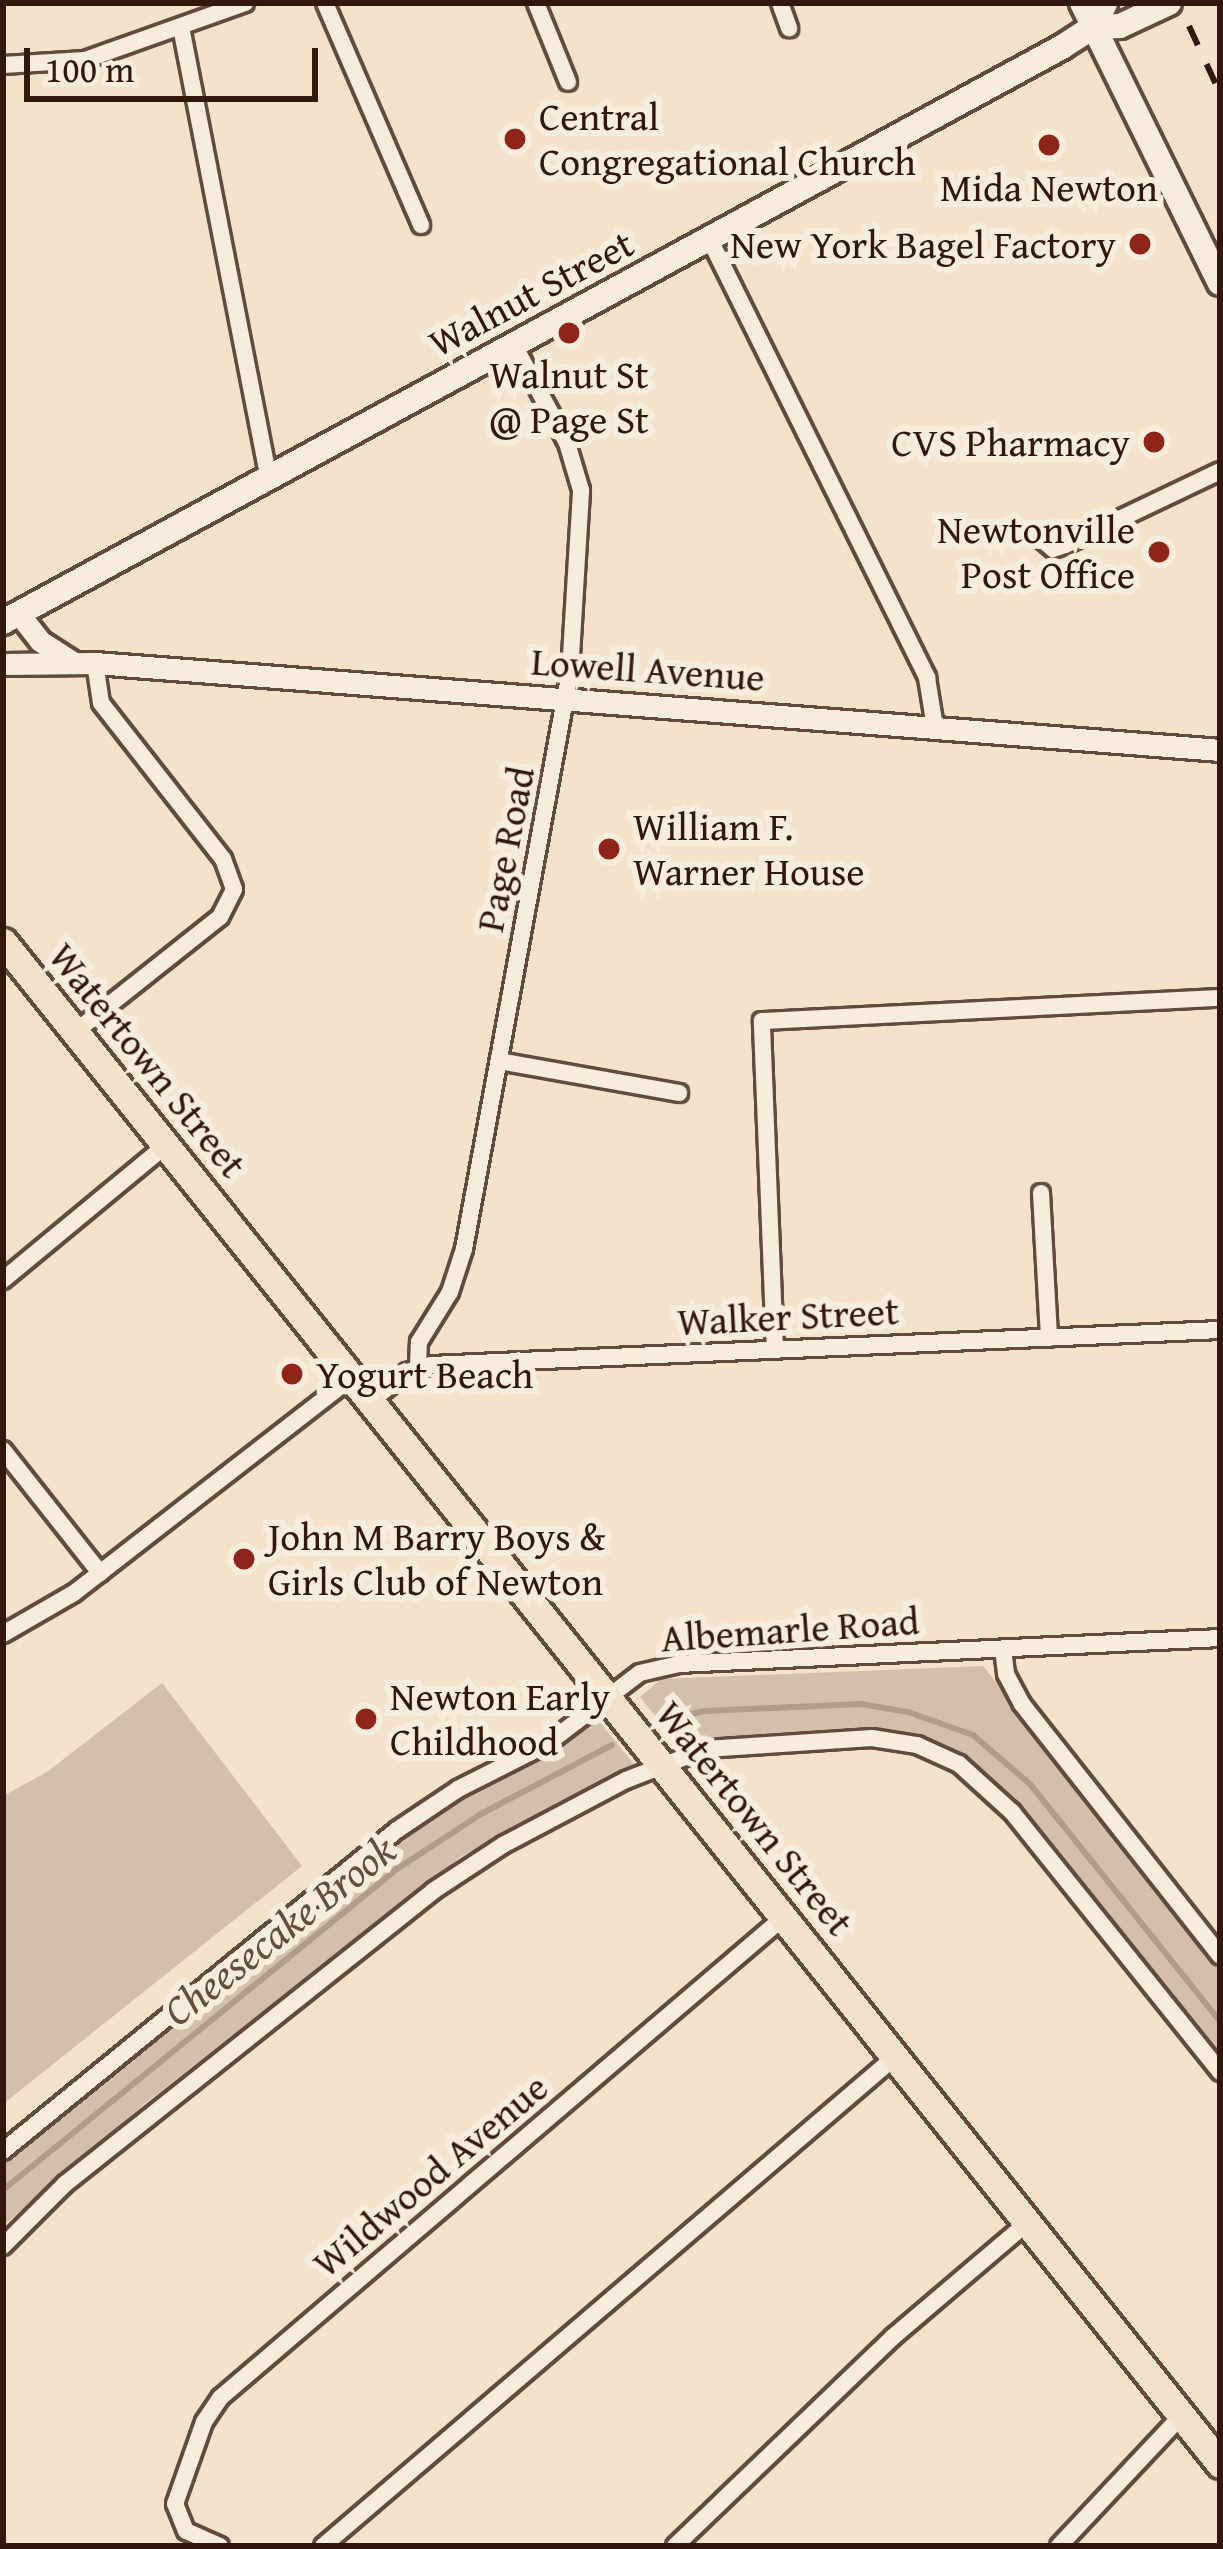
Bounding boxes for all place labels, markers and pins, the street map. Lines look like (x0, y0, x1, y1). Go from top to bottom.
place label: Central Congregational Church (539, 94, 916, 185)
marker: Central Congregational Church (502, 126, 528, 152)
marker: Mida Newton (1036, 132, 1062, 158)
place label: Mida Newton (940, 164, 1158, 210)
place label: New York Bagel Factory (730, 221, 1116, 267)
marker: New York Bagel Factory (1127, 231, 1153, 257)
marker: Walnut St @ Page St (556, 320, 582, 346)
place label: Walnut St @ Page St (489, 352, 649, 443)
place label: CVS Pharmacy (891, 419, 1130, 465)
marker: CVS Pharmacy (1141, 429, 1167, 455)
place label: Newtonville Post Office (937, 507, 1135, 598)
marker: Newtonville Post Office (1146, 539, 1172, 565)
place label: William F. Warner House (633, 804, 865, 895)
marker: William F. Warner House (596, 836, 622, 862)
place label: Yogurt Beach (316, 1351, 533, 1397)
marker: Yogurt Beach (279, 1361, 305, 1387)
place label: John M Barry Boys & Girls Club of Newton (268, 1514, 606, 1605)
marker: John M Barry Boys & Girls Club of Newton (231, 1546, 257, 1572)
place label: Newton Early Childhood (390, 1674, 610, 1765)
marker: Newton Early Childhood (353, 1706, 379, 1732)

